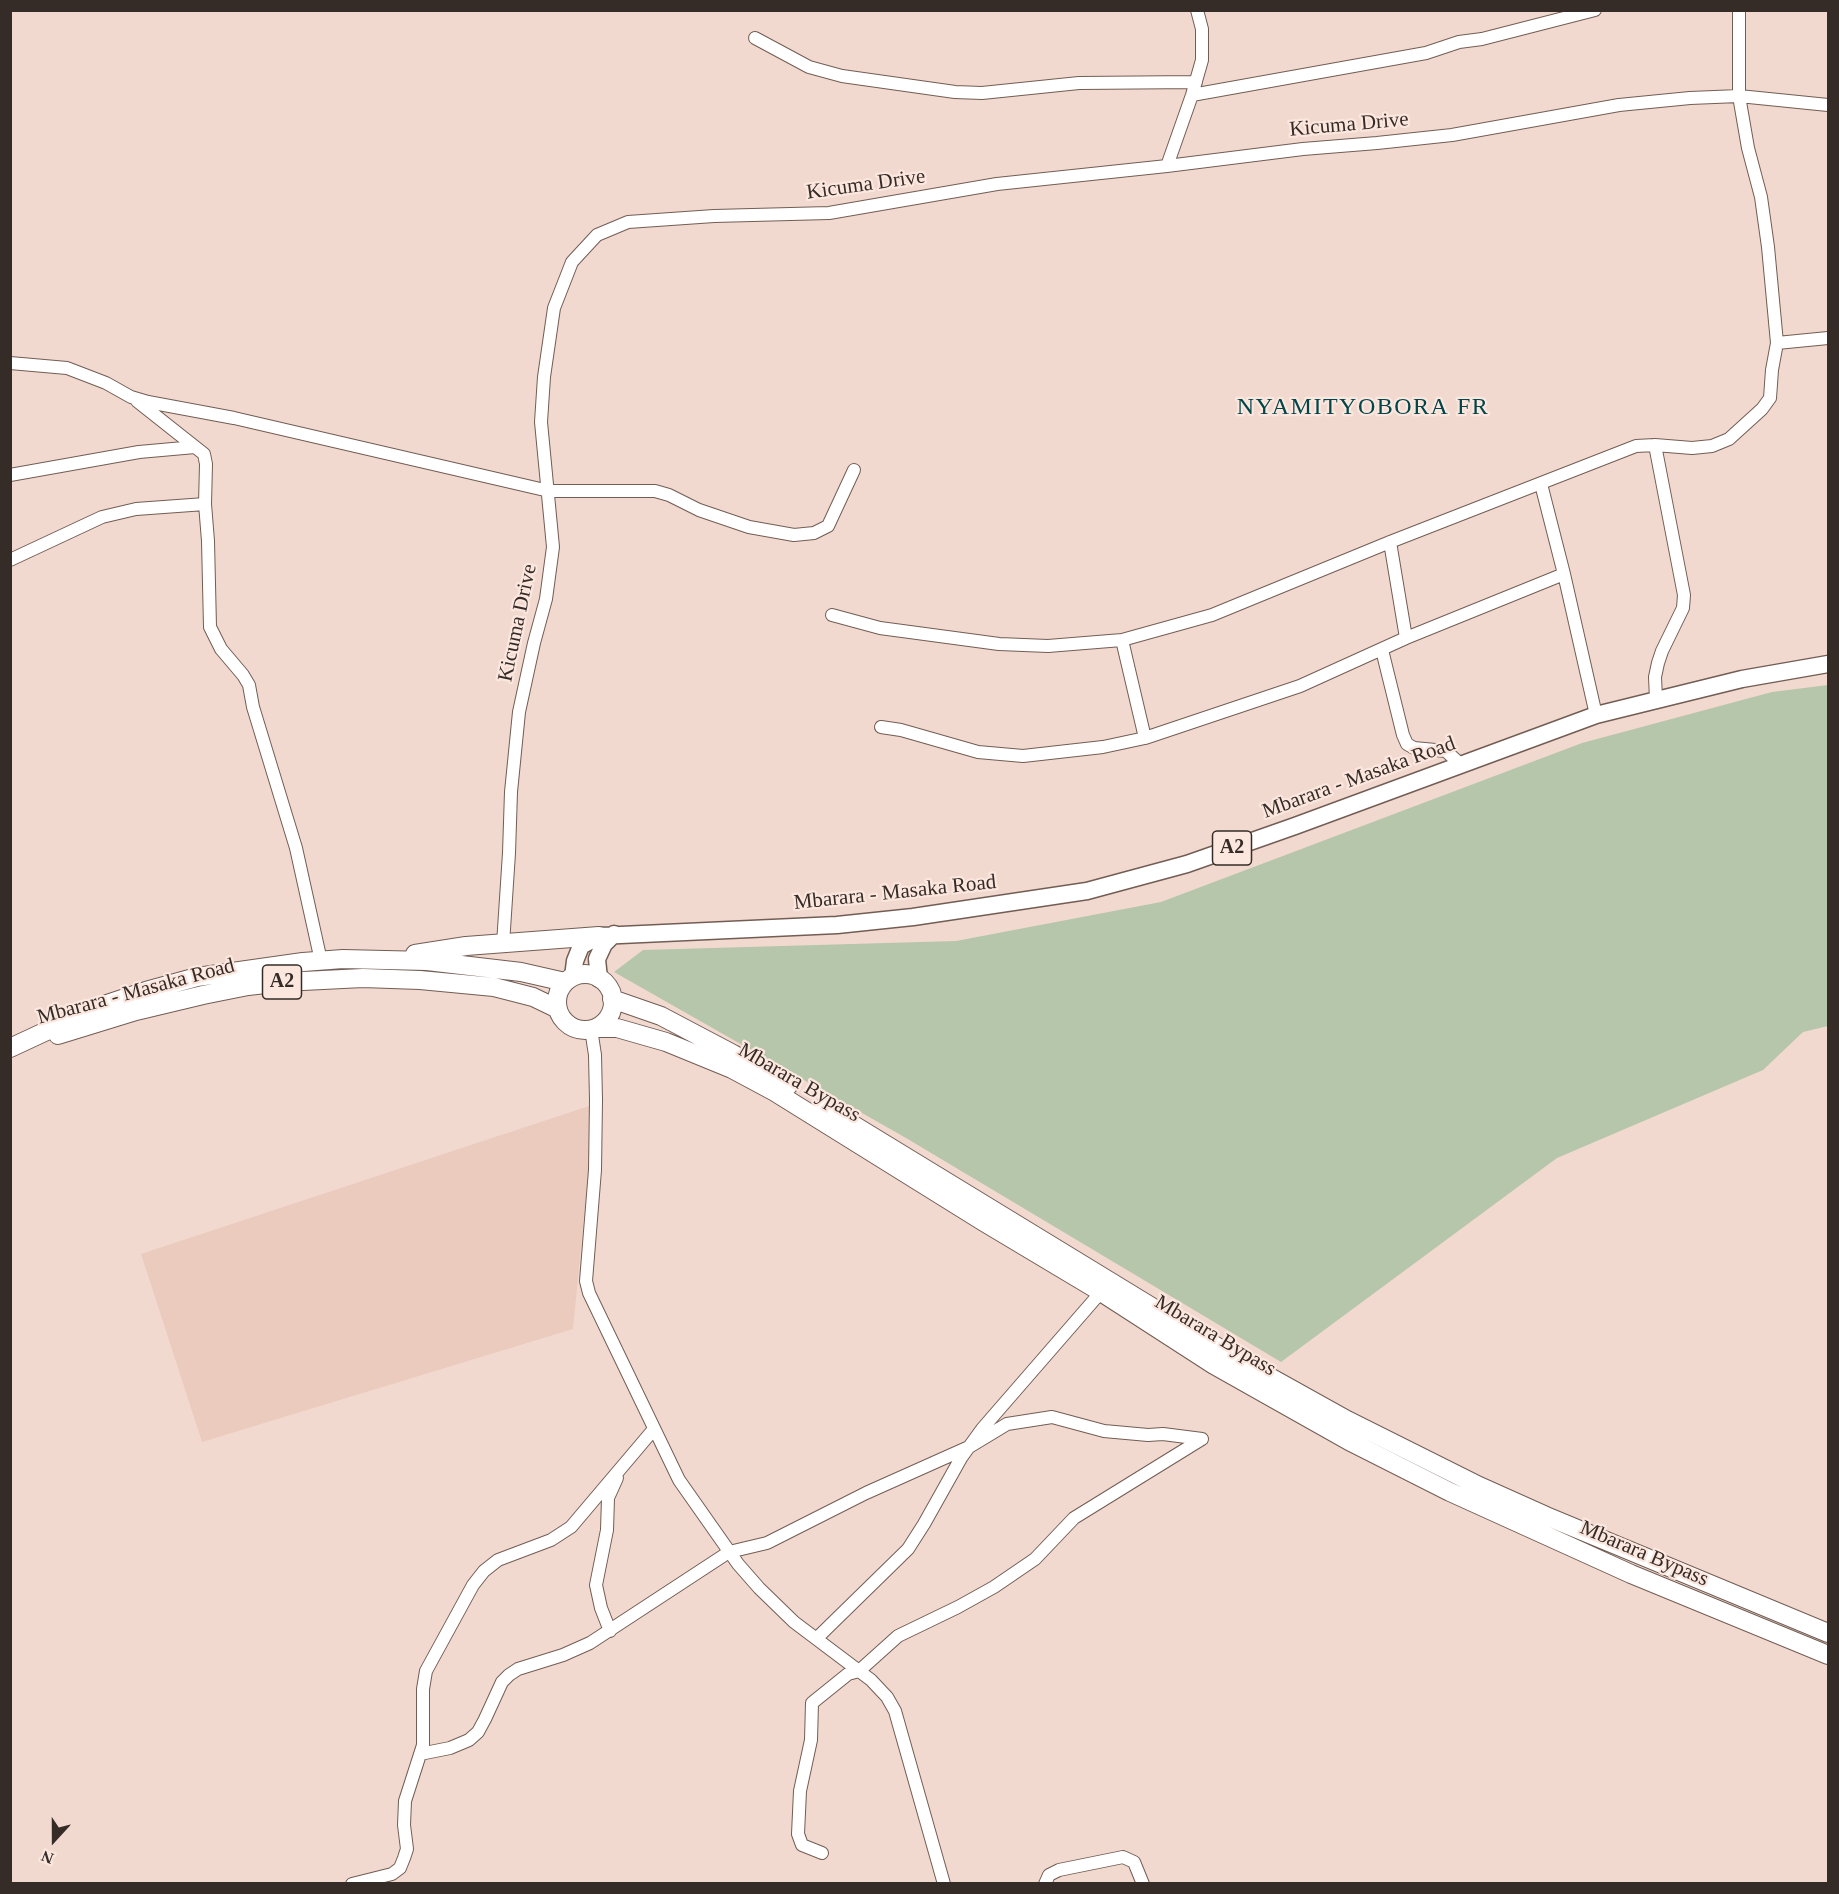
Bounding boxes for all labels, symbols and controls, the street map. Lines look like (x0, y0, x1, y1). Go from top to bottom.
street label: Kicuma Drive (1288, 107, 1410, 143)
street label: Kicuma Drive (805, 164, 927, 206)
district label: NYAMITYOBORA FR (1237, 394, 1489, 422)
street label: Kicuma Drive (493, 562, 543, 684)
street label: Mbarara - Masaka Road (1259, 731, 1459, 825)
road number: A2 (1212, 831, 1252, 865)
street label: Mbarara - Masaka Road (792, 870, 998, 916)
street label: Mbarara - Masaka Road (34, 953, 238, 1031)
road number: A2 (262, 965, 302, 999)
street label: Mbarara Bypass (733, 1038, 865, 1128)
street label: Mbarara Bypass (1150, 1290, 1280, 1382)
street label: Mbarara Bypass (1576, 1516, 1712, 1592)
north arrow (24, 1810, 84, 1870)
text: N (39, 1847, 56, 1867)

